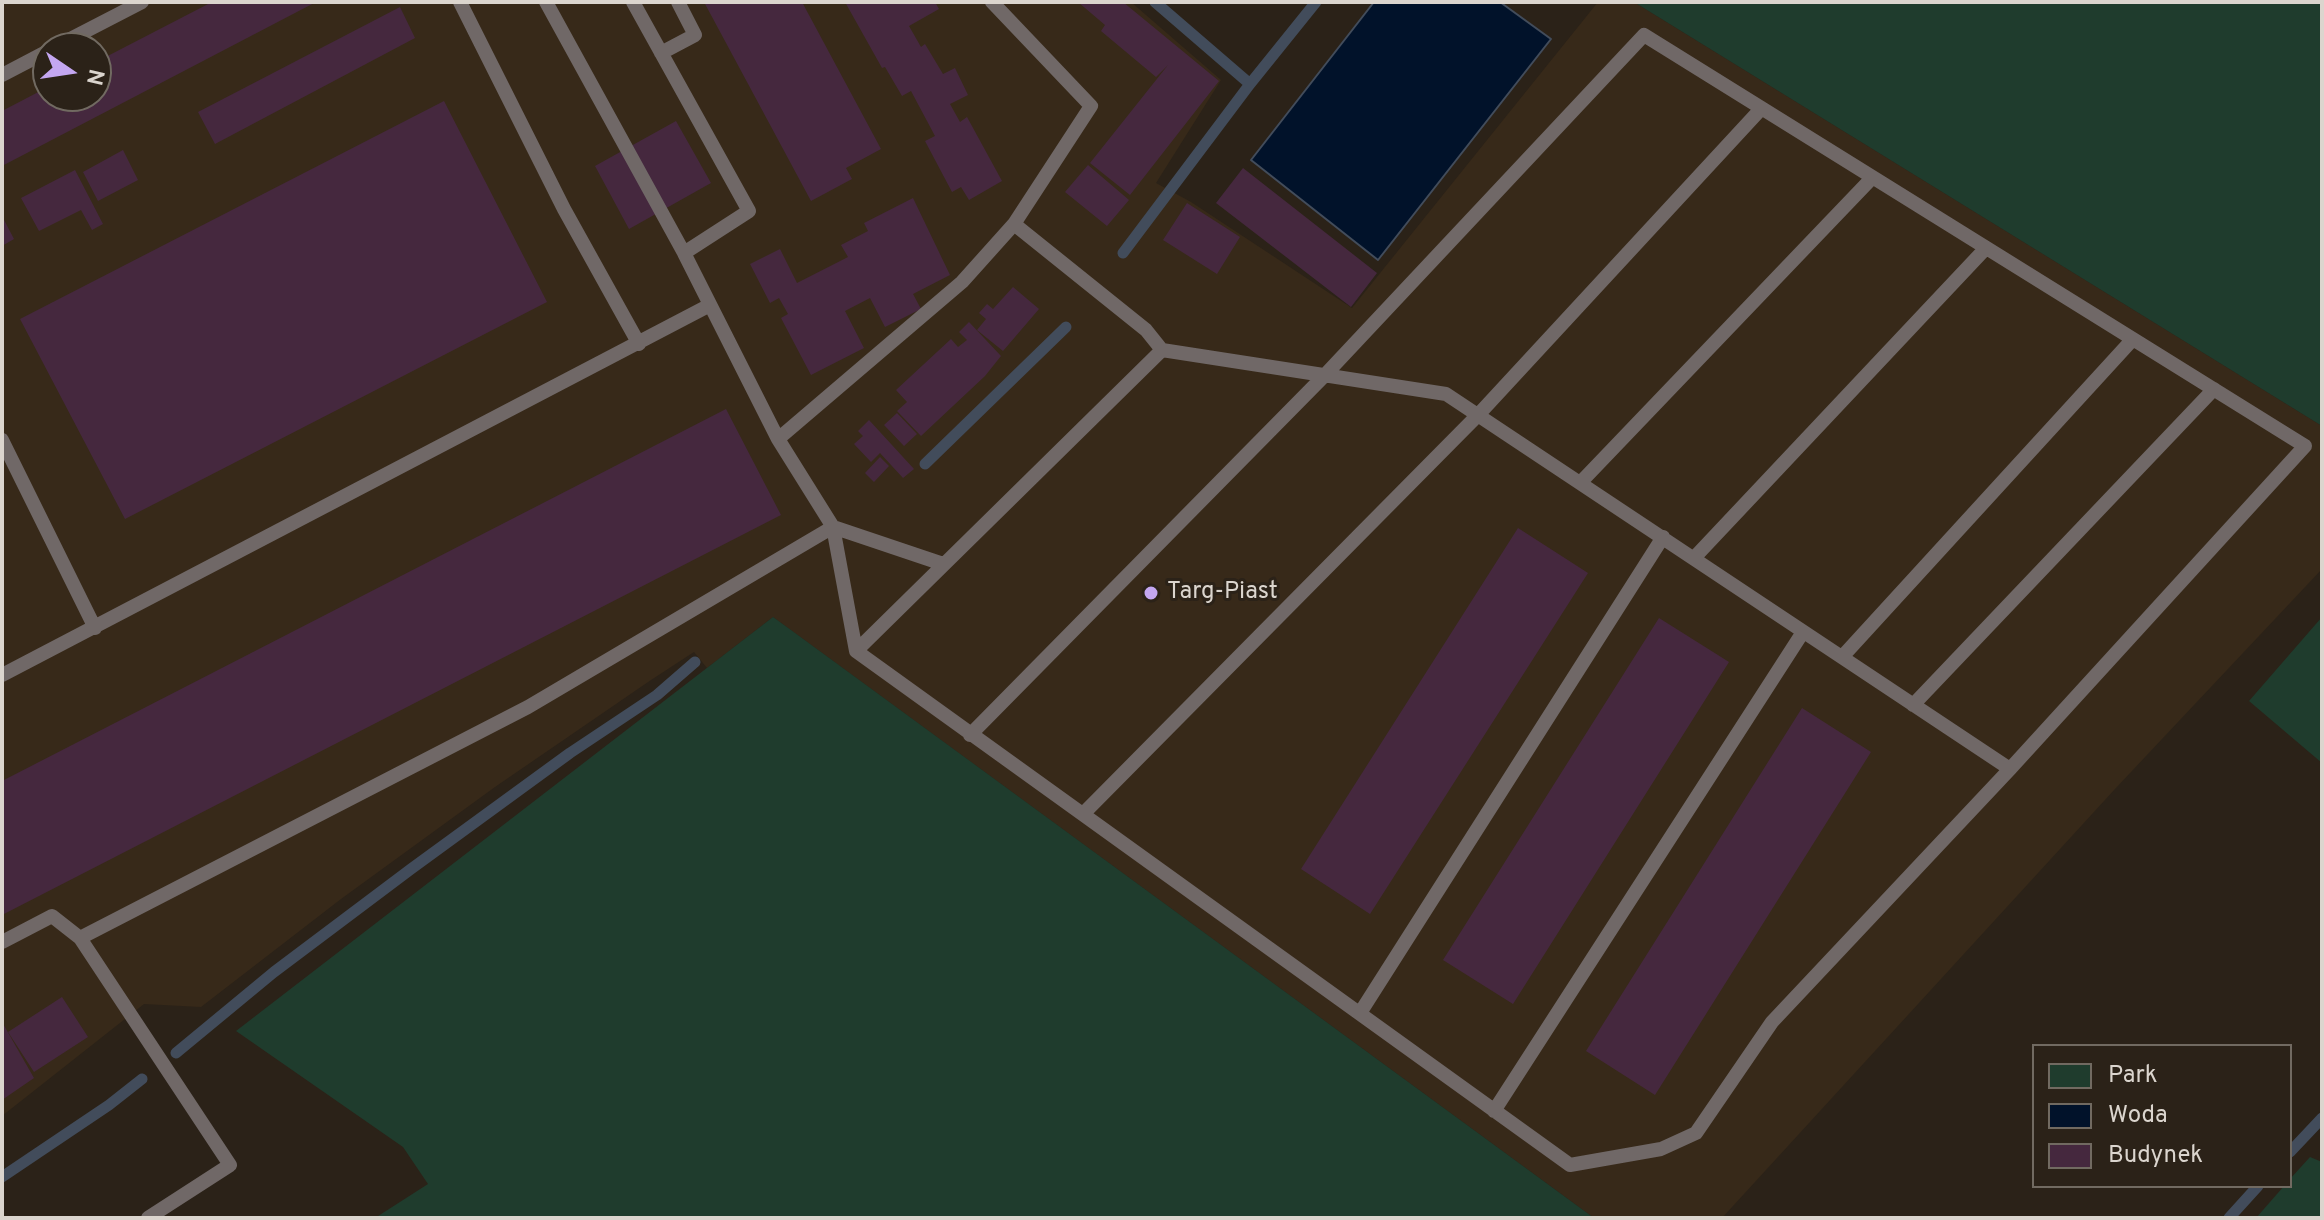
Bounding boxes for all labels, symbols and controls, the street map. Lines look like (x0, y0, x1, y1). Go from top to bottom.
north arrow (32, 32, 112, 112)
text: N (79, 66, 109, 88)
place label: Targ-Piast (1167, 579, 1278, 607)
marker: Targ-Piast (1142, 584, 1160, 602)
legend (2032, 1044, 2292, 1188)
text: Park (2108, 1061, 2158, 1091)
text: Woda (2108, 1101, 2168, 1131)
text: Budynek (2108, 1141, 2203, 1171)

